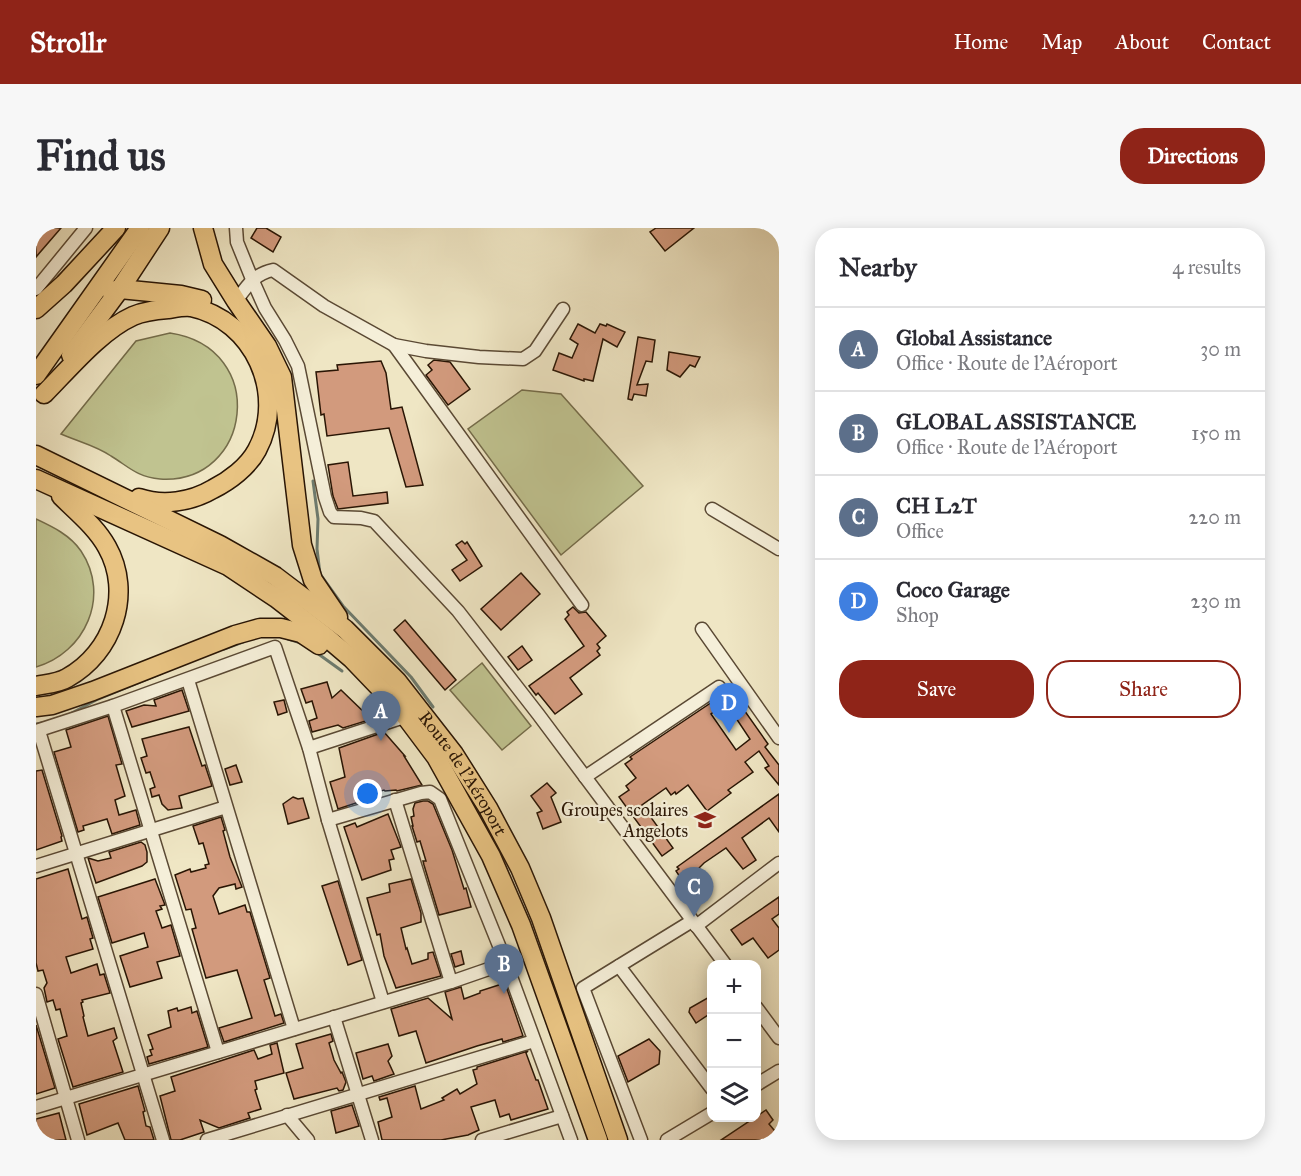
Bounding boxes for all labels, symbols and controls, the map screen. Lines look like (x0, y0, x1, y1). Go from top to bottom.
text: Strollr (30, 25, 106, 60)
text: Home (953, 29, 1008, 55)
text: Map (1041, 29, 1082, 55)
text: About (1115, 29, 1169, 55)
text: Contact (1202, 29, 1271, 55)
button: Directions (1120, 128, 1265, 184)
text: Find us (36, 130, 166, 182)
text: Nearby (839, 251, 917, 283)
text: 4 results (1172, 255, 1241, 279)
text: Global Assistance (896, 324, 1052, 351)
text: A (852, 337, 865, 361)
text: 30 m (1200, 337, 1241, 361)
text: Office · Route de l'Aéroport (896, 351, 1118, 375)
text: GLOBAL ASSISTANCE (896, 408, 1136, 435)
text: B (852, 421, 865, 445)
text: 150 m (1191, 421, 1241, 445)
text: Office · Route de l'Aéroport (896, 435, 1118, 459)
text: CH L2T (896, 492, 977, 519)
text: C (852, 505, 865, 529)
text: 220 m (1189, 505, 1241, 529)
text: Office (896, 519, 944, 543)
text: Coco Garage (896, 576, 1010, 603)
text: D (851, 589, 866, 613)
text: 230 m (1190, 589, 1241, 613)
text: Shop (896, 603, 939, 627)
button: Save (839, 660, 1034, 718)
button: Share (1046, 660, 1241, 718)
pin: D (710, 684, 748, 733)
pin: A (362, 692, 400, 741)
street label: Route de l'Aéroport (414, 707, 512, 840)
your location (353, 779, 382, 808)
place label: Groupes scolaires Angelots (561, 799, 688, 843)
school or university icon: Groupes scolaires Angelots (693, 808, 717, 832)
pin: C (674, 868, 714, 917)
pin: B (484, 944, 524, 994)
map controls (707, 960, 761, 1122)
button: + (707, 960, 761, 1014)
button: − (707, 1014, 761, 1068)
button: layers (707, 1068, 761, 1122)

